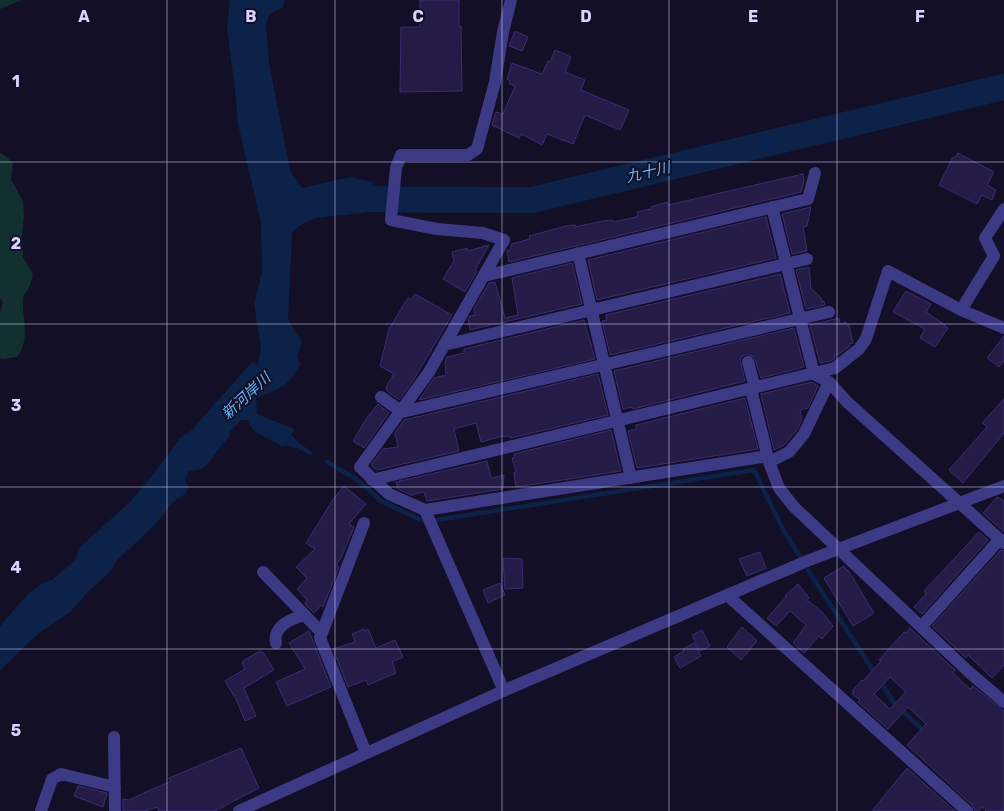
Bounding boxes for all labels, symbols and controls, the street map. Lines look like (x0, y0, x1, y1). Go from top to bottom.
text: A (78, 7, 90, 26)
text: B (245, 7, 257, 26)
text: C (412, 7, 424, 26)
text: D (580, 7, 592, 26)
text: E (748, 7, 758, 26)
text: F (915, 7, 925, 26)
text: 1 (12, 72, 20, 91)
water label: 九十川 (624, 158, 674, 186)
text: 2 (11, 234, 21, 253)
water label: 新河岸川 (218, 368, 276, 423)
text: 3 (11, 396, 21, 415)
text: 4 (11, 558, 22, 577)
text: 5 (11, 721, 21, 740)

